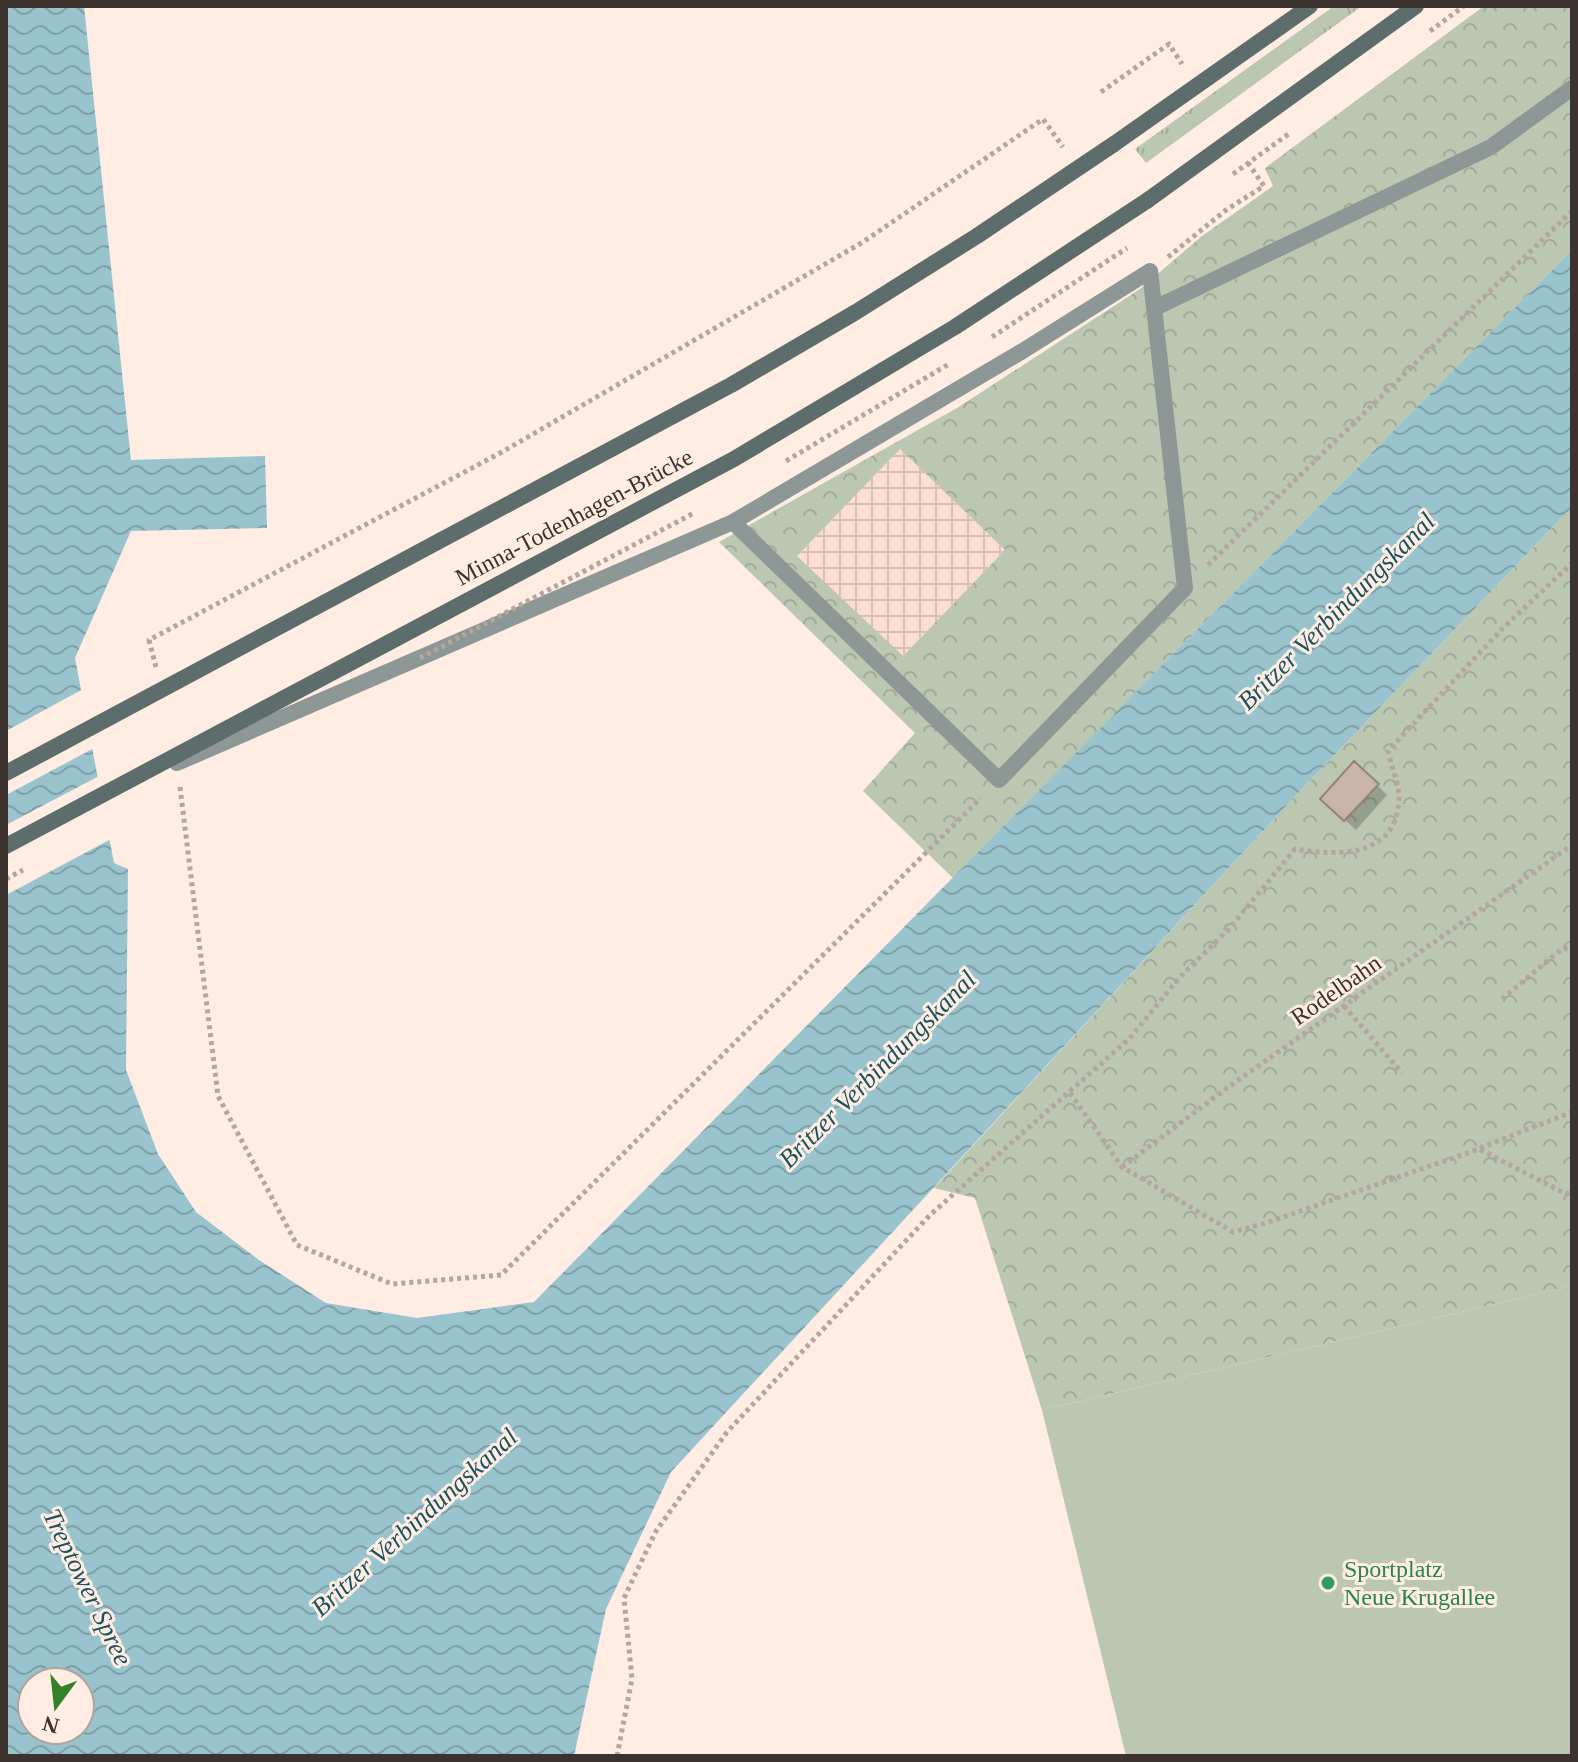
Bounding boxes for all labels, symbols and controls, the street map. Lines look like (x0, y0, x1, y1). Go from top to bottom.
street label: Minna-Todenhagen-Brücke (451, 443, 697, 591)
water label: Britzer Verbindungskanal (1232, 507, 1441, 716)
street label: Rodelbahn (1286, 950, 1386, 1030)
water label: Britzer Verbindungskanal (773, 965, 982, 1174)
water label: Britzer Verbindungskanal (306, 1422, 523, 1622)
water label: Treptower Spree (37, 1504, 138, 1670)
place label: Sportplatz Neue Krugallee (1344, 1556, 1495, 1610)
marker: Sportplatz Neue Krugallee (1319, 1574, 1337, 1592)
north arrow (16, 1666, 96, 1746)
text: N (40, 1711, 62, 1739)

